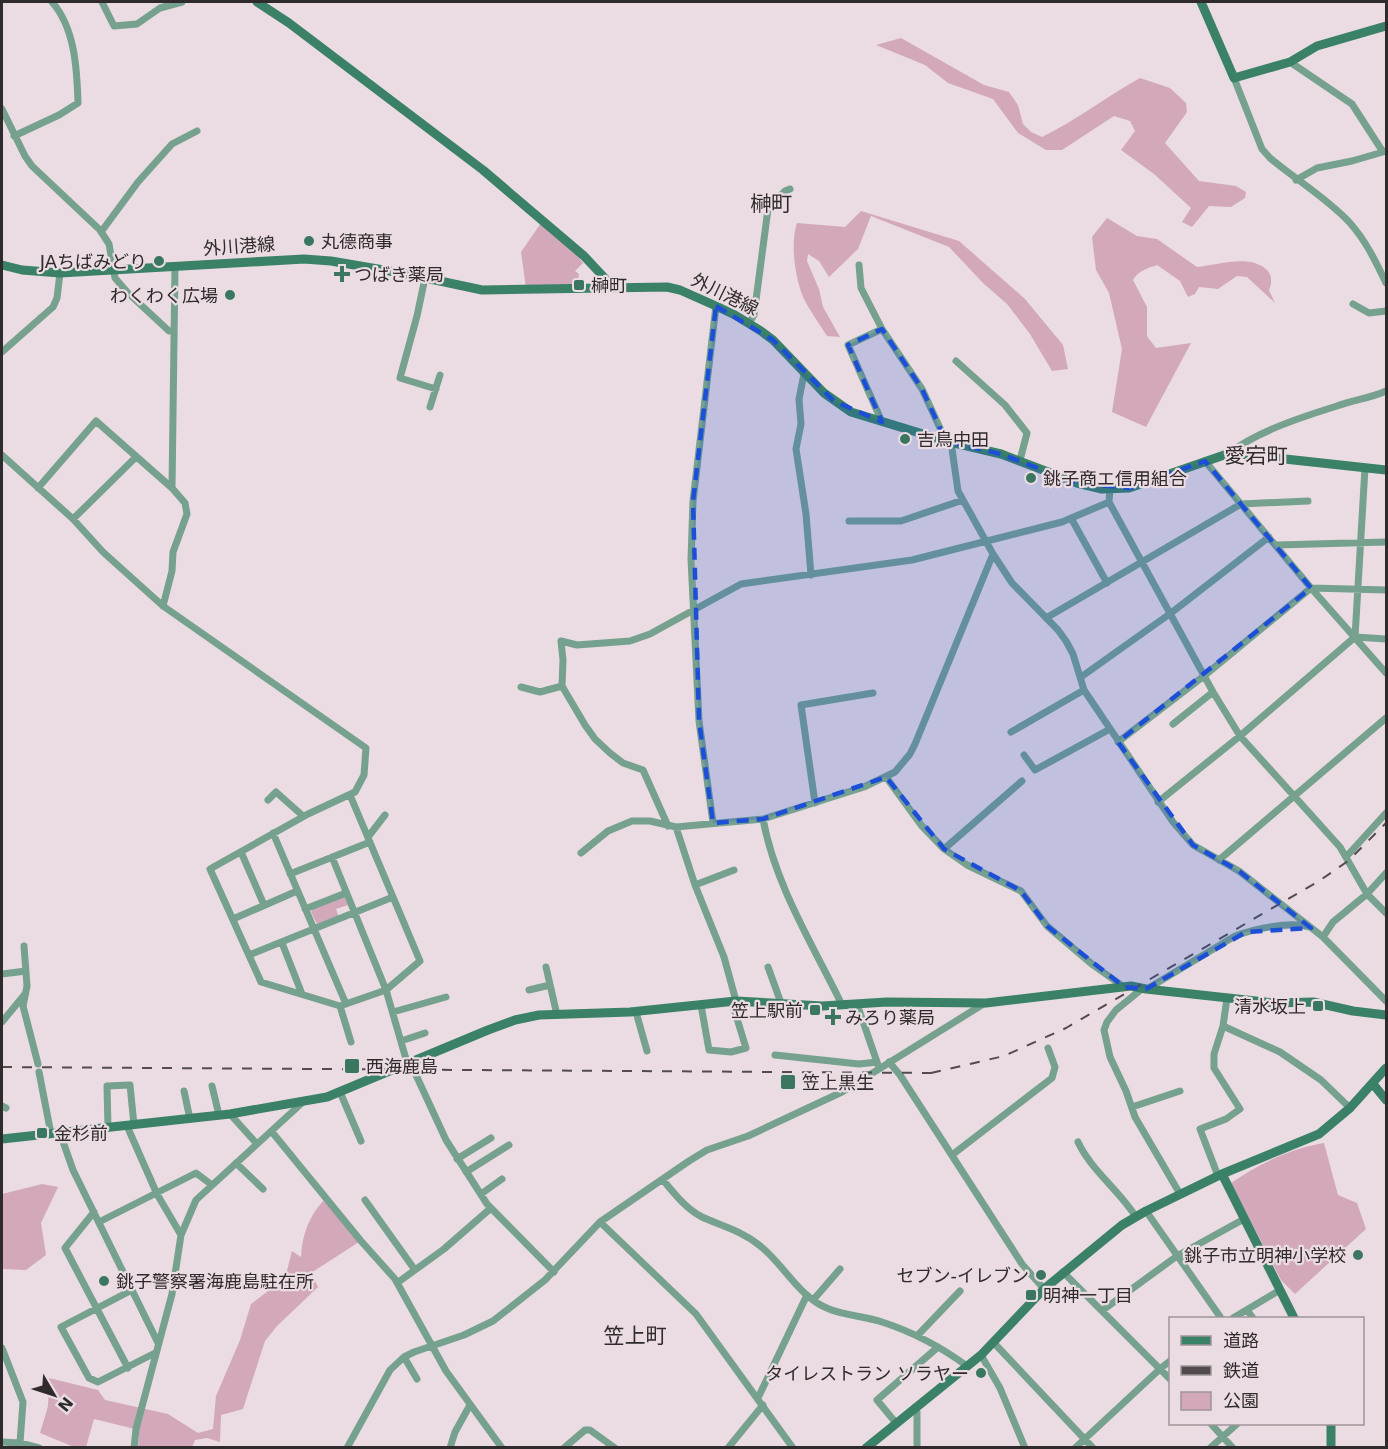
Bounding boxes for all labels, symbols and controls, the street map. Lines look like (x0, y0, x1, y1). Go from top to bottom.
district label: 榊町 (750, 192, 792, 216)
place label: 丸德商事 (321, 231, 393, 252)
street label: 外川港線 (202, 233, 276, 259)
marker: 丸德商事 (302, 234, 316, 248)
place label: JAちばみどり (39, 251, 147, 272)
marker: JAちばみどり (152, 254, 166, 268)
place label: つばき薬局 (354, 264, 444, 285)
marker: つばき薬局 (335, 267, 349, 281)
street label: 外川港線 (688, 269, 762, 319)
place label: 榊町 (591, 275, 627, 296)
marker: 榊町 (572, 278, 586, 292)
place label: わくわく広場 (110, 285, 218, 306)
marker: わくわく広場 (223, 288, 237, 302)
place label: 吉鳥中田 (917, 429, 989, 450)
marker: 吉鳥中田 (898, 432, 912, 446)
district label: 愛宕町 (1225, 444, 1288, 468)
place label: 銚子商エ信用組合 (1043, 468, 1187, 489)
marker: 銚子商エ信用組合 (1024, 471, 1038, 485)
place label: 清水坂上 (1234, 996, 1306, 1017)
marker: 清水坂上 (1311, 999, 1325, 1013)
place label: 笠上駅前 (731, 1000, 803, 1021)
marker: 笠上駅前 (808, 1003, 822, 1017)
place label: みろり薬局 (845, 1007, 935, 1028)
marker: みろり薬局 (826, 1010, 840, 1024)
place label: 西海鹿島 (366, 1056, 438, 1077)
marker: 西海鹿島 (343, 1057, 361, 1075)
place label: 笠上黒生 (802, 1072, 874, 1093)
marker: 笠上黒生 (779, 1073, 797, 1091)
place label: 金杉前 (54, 1123, 108, 1144)
marker: 金杉前 (35, 1126, 49, 1140)
place label: 銚子市立明神小学校 (1184, 1245, 1346, 1266)
marker: 銚子市立明神小学校 (1351, 1248, 1365, 1262)
place label: セブン-イレブン (897, 1265, 1029, 1286)
marker: セブン-イレブン (1034, 1268, 1048, 1282)
place label: 銚子警察署海鹿島駐在所 (116, 1271, 314, 1292)
marker: 銚子警察署海鹿島駐在所 (97, 1274, 111, 1288)
place label: 明神一丁目 (1043, 1285, 1133, 1306)
marker: 明神一丁目 (1024, 1288, 1038, 1302)
legend (1169, 1317, 1364, 1425)
district label: 笠上町 (604, 1324, 667, 1348)
text: 道路 (1223, 1330, 1259, 1351)
text: 鉄道 (1223, 1360, 1259, 1381)
place label: タイレストラン ソラヤー (765, 1363, 969, 1384)
north arrow (24, 1365, 84, 1425)
marker: タイレストラン ソラヤー (974, 1366, 988, 1380)
text: 公園 (1223, 1390, 1259, 1411)
text: N (54, 1393, 77, 1415)

